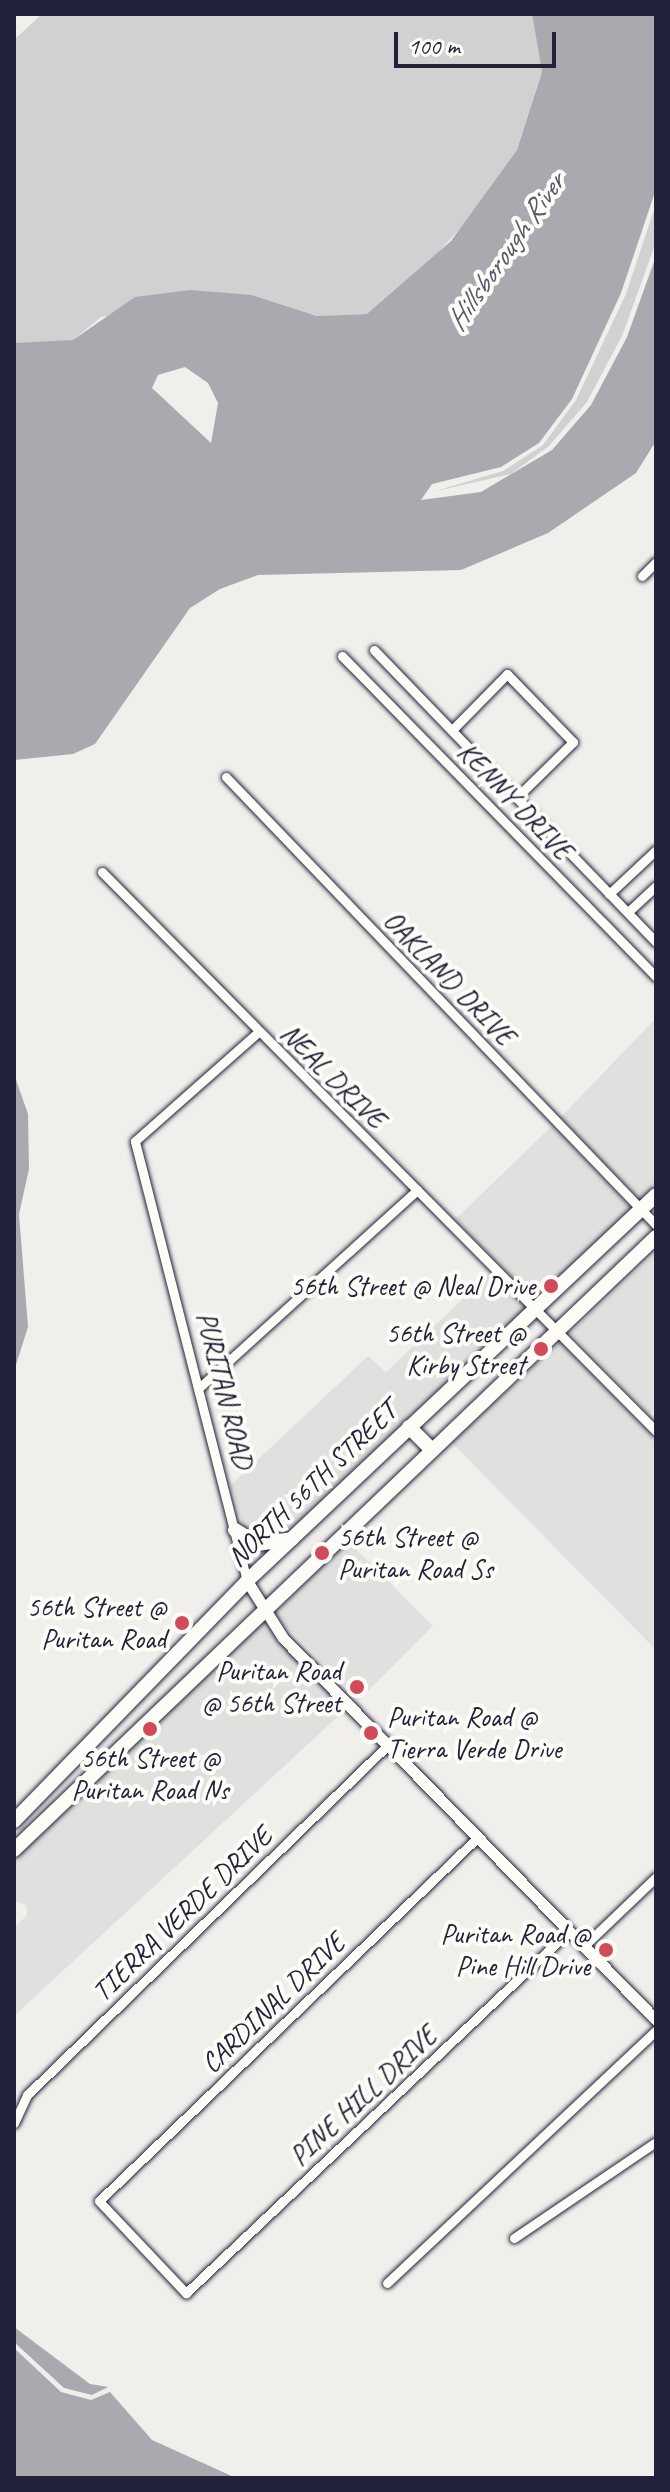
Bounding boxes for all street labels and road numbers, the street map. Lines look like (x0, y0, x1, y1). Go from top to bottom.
street label: KENNY DRIVE (451, 735, 579, 867)
street label: OAKLAND DRIVE (376, 903, 522, 1053)
street label: NEAL DRIVE (274, 1017, 392, 1135)
street label: PURITAN ROAD (189, 1308, 261, 1472)
street label: NORTH 56TH STREET (220, 1395, 404, 1573)
street label: TIERRA VERDE DRIVE (85, 1820, 279, 2008)
street label: CARDINAL DRIVE (194, 1926, 352, 2080)
street label: PINE HILL DRIVE (283, 2020, 443, 2172)

